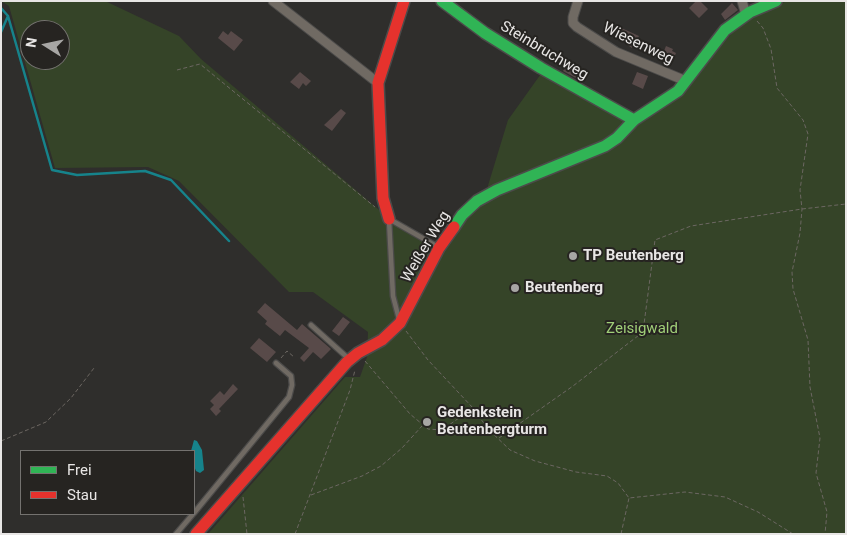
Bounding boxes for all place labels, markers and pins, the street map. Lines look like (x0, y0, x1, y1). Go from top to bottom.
place label: TP Beutenberg (583, 247, 684, 265)
marker: TP Beutenberg (567, 250, 579, 262)
place label: Beutenberg (525, 279, 603, 297)
marker: Beutenberg (509, 282, 521, 294)
place label: Gedenkstein Beutenbergturm (437, 404, 547, 439)
marker: Gedenkstein Beutenbergturm (421, 416, 433, 428)

